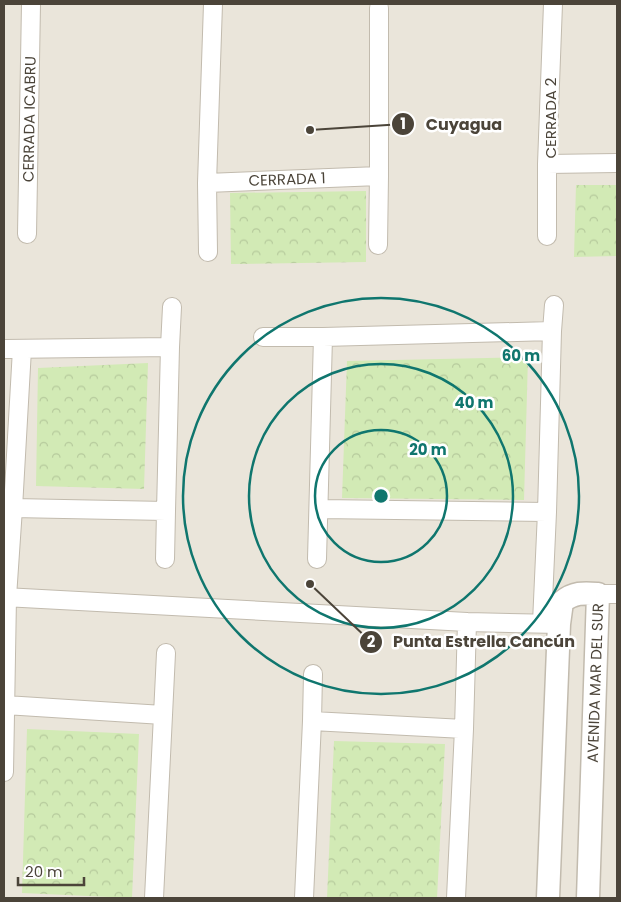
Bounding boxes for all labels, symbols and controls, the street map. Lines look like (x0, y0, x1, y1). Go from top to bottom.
street label: CERRADA ICABRU (17, 56, 41, 182)
street label: CERRADA 2 (540, 78, 561, 158)
callout: Cuyagua (390, 109, 512, 140)
text: 1 (400, 113, 406, 134)
text: Cuyagua (426, 113, 502, 136)
street label: CERRADA 1 (248, 167, 326, 191)
text: 60 m (502, 345, 540, 366)
text: 40 m (454, 392, 494, 413)
text: 20 m (409, 439, 447, 460)
centre of rings (372, 487, 390, 505)
street label: AVENIDA MAR DEL SUR (582, 603, 608, 763)
callout: Punta Estrella Cancún (358, 626, 585, 657)
text: Punta Estrella Cancún (393, 630, 575, 653)
text: 2 (367, 631, 376, 652)
scale bar (18, 854, 84, 886)
text: 20 m (25, 861, 63, 882)

